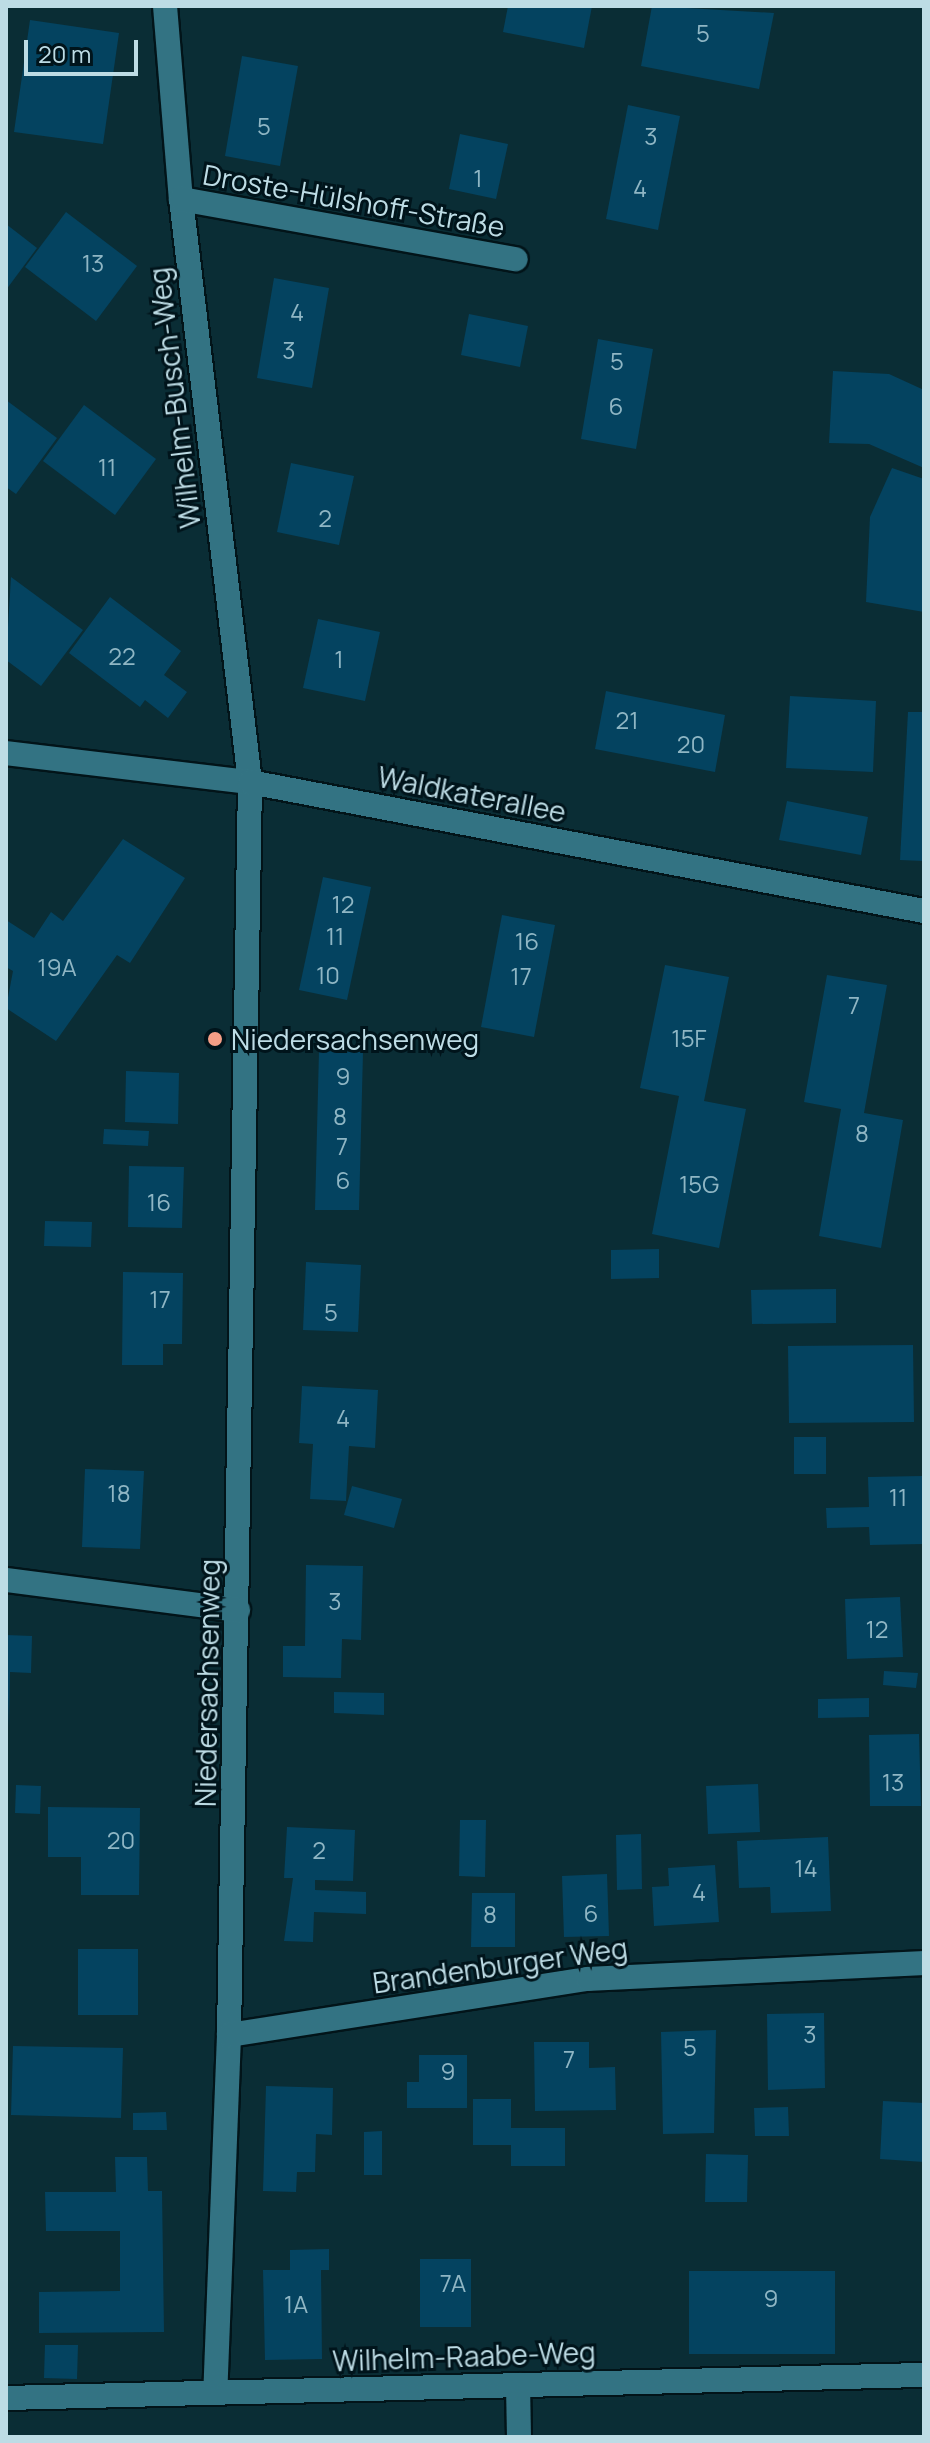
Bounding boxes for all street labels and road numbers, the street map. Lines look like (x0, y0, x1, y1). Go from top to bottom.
street label: Droste-Hülshoff-Straße (201, 157, 507, 243)
street label: Wilhelm-Busch-Weg (141, 266, 207, 530)
street label: Waldkaterallee (375, 759, 569, 829)
street label: Niedersachsenweg (188, 1559, 226, 1807)
street label: Brandenburger Weg (371, 1930, 629, 2000)
street label: Wilhelm-Raabe-Weg (332, 2335, 596, 2377)

